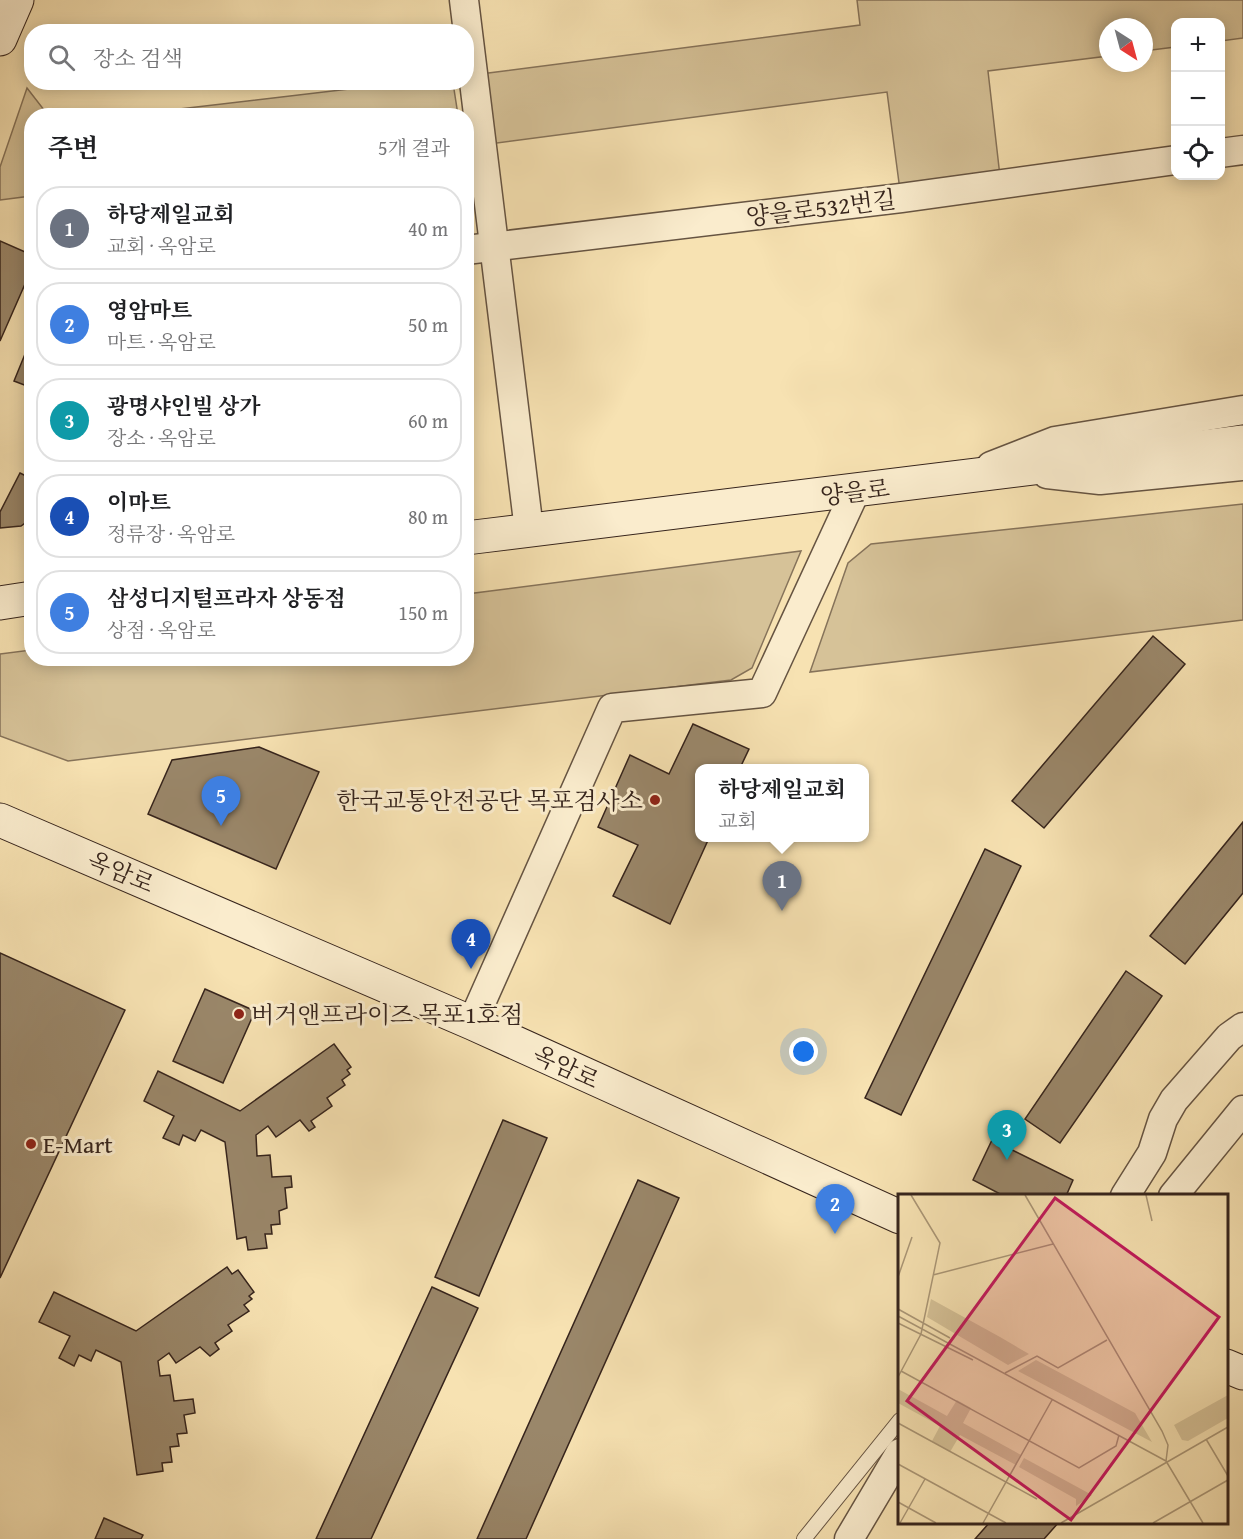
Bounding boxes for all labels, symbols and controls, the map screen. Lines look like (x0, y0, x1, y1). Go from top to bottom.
north arrow (1099, 18, 1153, 72)
map controls (1171, 18, 1225, 180)
button: + (1171, 18, 1225, 72)
search box (24, 24, 474, 90)
icon: search (45, 41, 78, 74)
text: 장소 검색 (93, 42, 183, 74)
button: − (1171, 72, 1225, 126)
button: locate (1171, 126, 1225, 180)
text: 주변 (48, 128, 98, 167)
text: 5개 결과 (378, 133, 450, 162)
street label: 양을로532번길 (744, 181, 898, 235)
text: 하당제일교회 (107, 198, 235, 230)
text: 1 (64, 214, 75, 243)
text: 40 m (408, 214, 448, 243)
text: 교회 · 옥암로 (107, 231, 216, 260)
text: 영암마트 (107, 294, 192, 326)
text: 2 (64, 310, 75, 339)
text: 50 m (408, 310, 448, 339)
text: 마트 · 옥암로 (107, 327, 216, 356)
text: 광명샤인빌 상가 (107, 390, 261, 422)
text: 3 (64, 406, 75, 435)
text: 60 m (408, 406, 448, 435)
text: 장소 · 옥암로 (107, 423, 216, 452)
street label: 양을로 (818, 470, 892, 514)
text: 이마트 (107, 486, 171, 518)
text: 4 (64, 502, 75, 531)
text: 80 m (408, 502, 448, 531)
text: 정류장 · 옥암로 (107, 519, 235, 548)
text: 삼성디지털프라자 상동점 (107, 582, 346, 614)
text: 5 (64, 598, 75, 627)
text: 150 m (398, 598, 448, 627)
text: 상점 · 옥암로 (107, 615, 216, 644)
popup (695, 764, 869, 842)
text: 하당제일교회 (718, 773, 846, 805)
pin: 5 (202, 776, 240, 826)
place label: 한국교통안전공단 목포검사소 (336, 783, 643, 818)
marker: 한국교통안전공단 목포검사소 (648, 793, 662, 807)
text: 교회 (718, 806, 757, 835)
street label: 옥암로 (82, 842, 160, 902)
pin: 1 (762, 862, 802, 911)
pin: 4 (452, 920, 490, 969)
place label: 버거앤프라이즈 목포1호점 (251, 997, 523, 1032)
marker: 버거앤프라이즈 목포1호점 (232, 1007, 246, 1021)
street label: 옥암로 (527, 1036, 605, 1098)
your location (789, 1037, 818, 1066)
pin: 3 (988, 1110, 1026, 1160)
place label: E-Mart (43, 1127, 113, 1162)
marker: E-Mart (24, 1137, 38, 1151)
pin: 2 (816, 1184, 854, 1234)
inset map (898, 1194, 1228, 1524)

